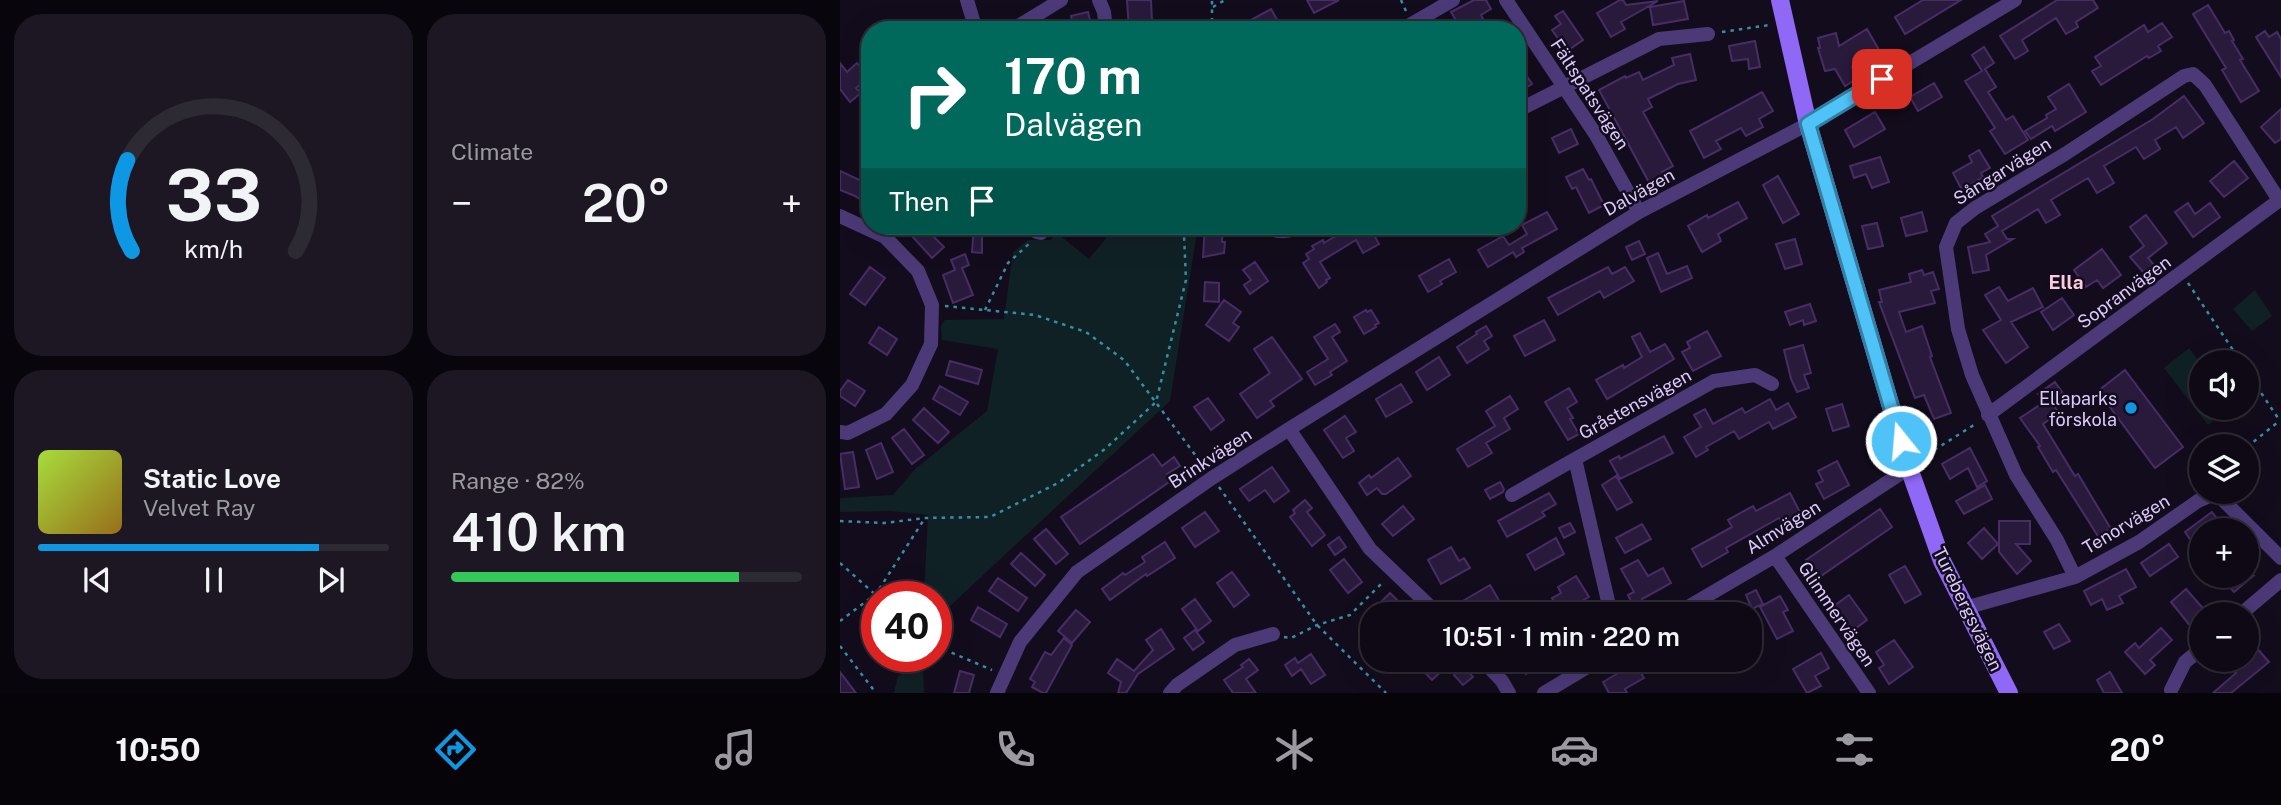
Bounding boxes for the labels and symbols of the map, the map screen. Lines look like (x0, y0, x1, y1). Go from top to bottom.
street label: Fältspatsvägen (1546, 35, 1634, 153)
pin (1852, 49, 1912, 109)
street label: Sångarvägen (1949, 133, 2055, 209)
street label: Dalvägen (1600, 164, 1678, 220)
street label: Sopranvägen (2073, 251, 2175, 333)
district label: Ella (2049, 271, 2083, 293)
street label: Gråstensvägen (1575, 364, 1695, 444)
place label: Ellaparks förskola (2039, 388, 2117, 430)
marker: Ellaparks förskola (2123, 400, 2139, 416)
position arrow (1864, 404, 1938, 478)
street label: Brinkvägen (1165, 423, 1255, 493)
street label: Tenorvägen (2079, 490, 2173, 558)
street label: Almvägen (1742, 496, 1824, 558)
street label: Turebergsvägen (1929, 544, 2007, 674)
street label: Glimmervägen (1794, 558, 1880, 670)
speed limit sign: 40 (861, 581, 952, 672)

